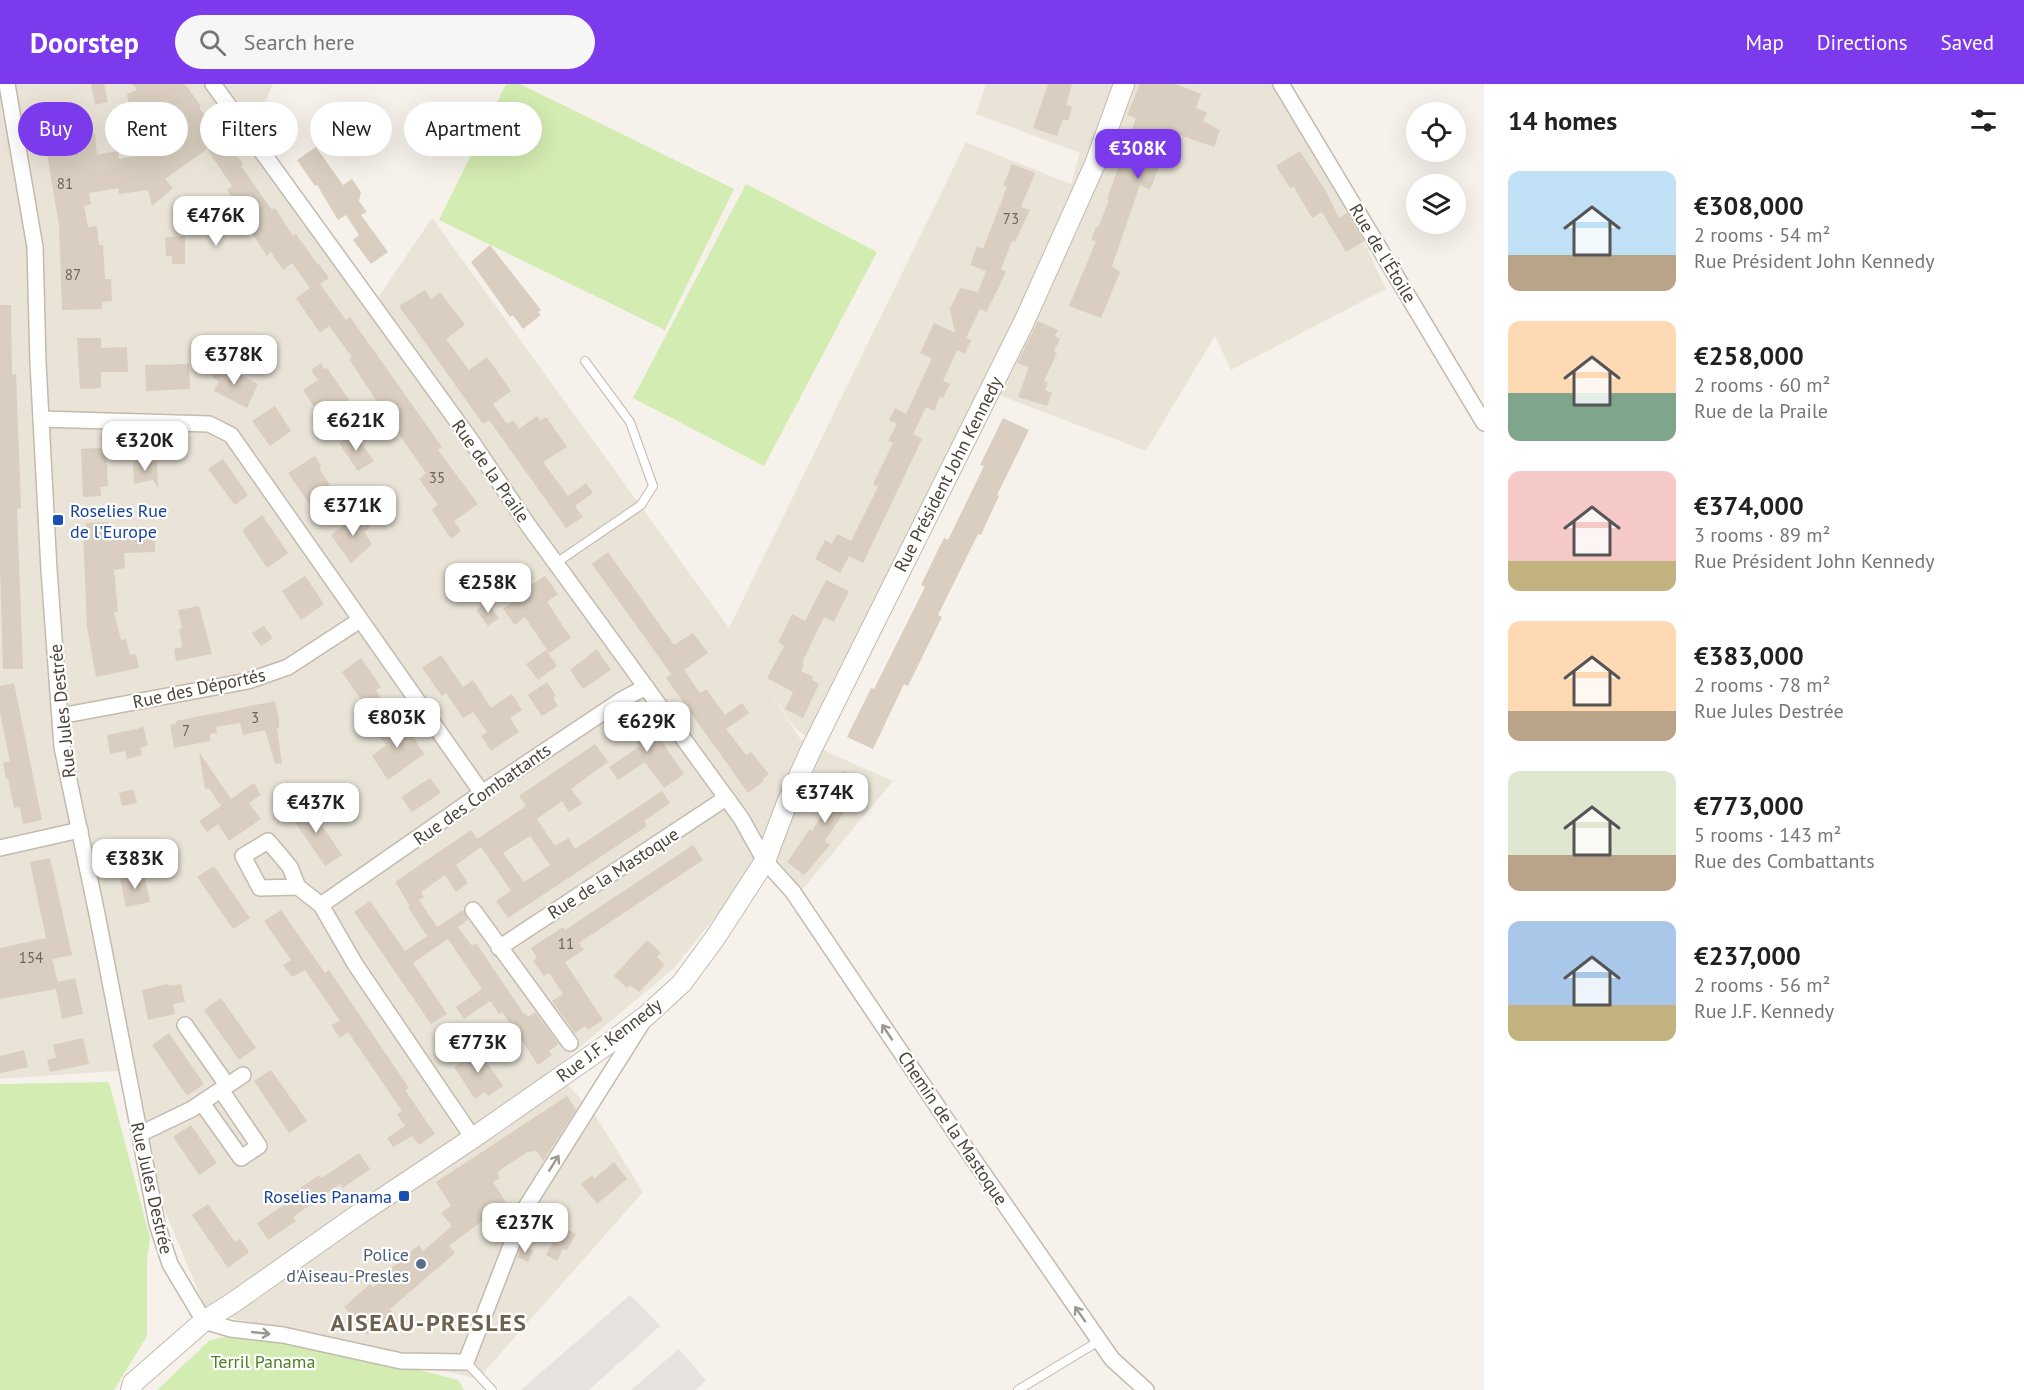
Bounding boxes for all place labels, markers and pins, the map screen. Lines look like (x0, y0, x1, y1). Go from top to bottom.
pin: €308K (1096, 129, 1180, 180)
pin: €476K (174, 196, 258, 247)
pin: €378K (192, 335, 276, 386)
pin: €621K (314, 401, 398, 452)
pin: €320K (103, 421, 187, 472)
pin: €371K (311, 486, 395, 537)
place label: Roselies Rue de l'Europe (70, 499, 167, 543)
marker: Roselies Rue de l'Europe (51, 513, 65, 527)
pin: €258K (446, 563, 530, 614)
pin: €803K (355, 698, 439, 749)
pin: €629K (605, 702, 689, 753)
pin: €374K (783, 773, 867, 824)
pin: €437K (274, 783, 358, 834)
pin: €383K (93, 839, 177, 890)
pin: €773K (436, 1023, 520, 1074)
place label: Roselies Panama (263, 1185, 392, 1208)
marker: Roselies Panama (397, 1189, 411, 1203)
pin: €237K (483, 1203, 567, 1254)
place label: Police d'Aiseau-Presles (286, 1243, 409, 1287)
marker: Police d'Aiseau-Presles (414, 1257, 428, 1271)

